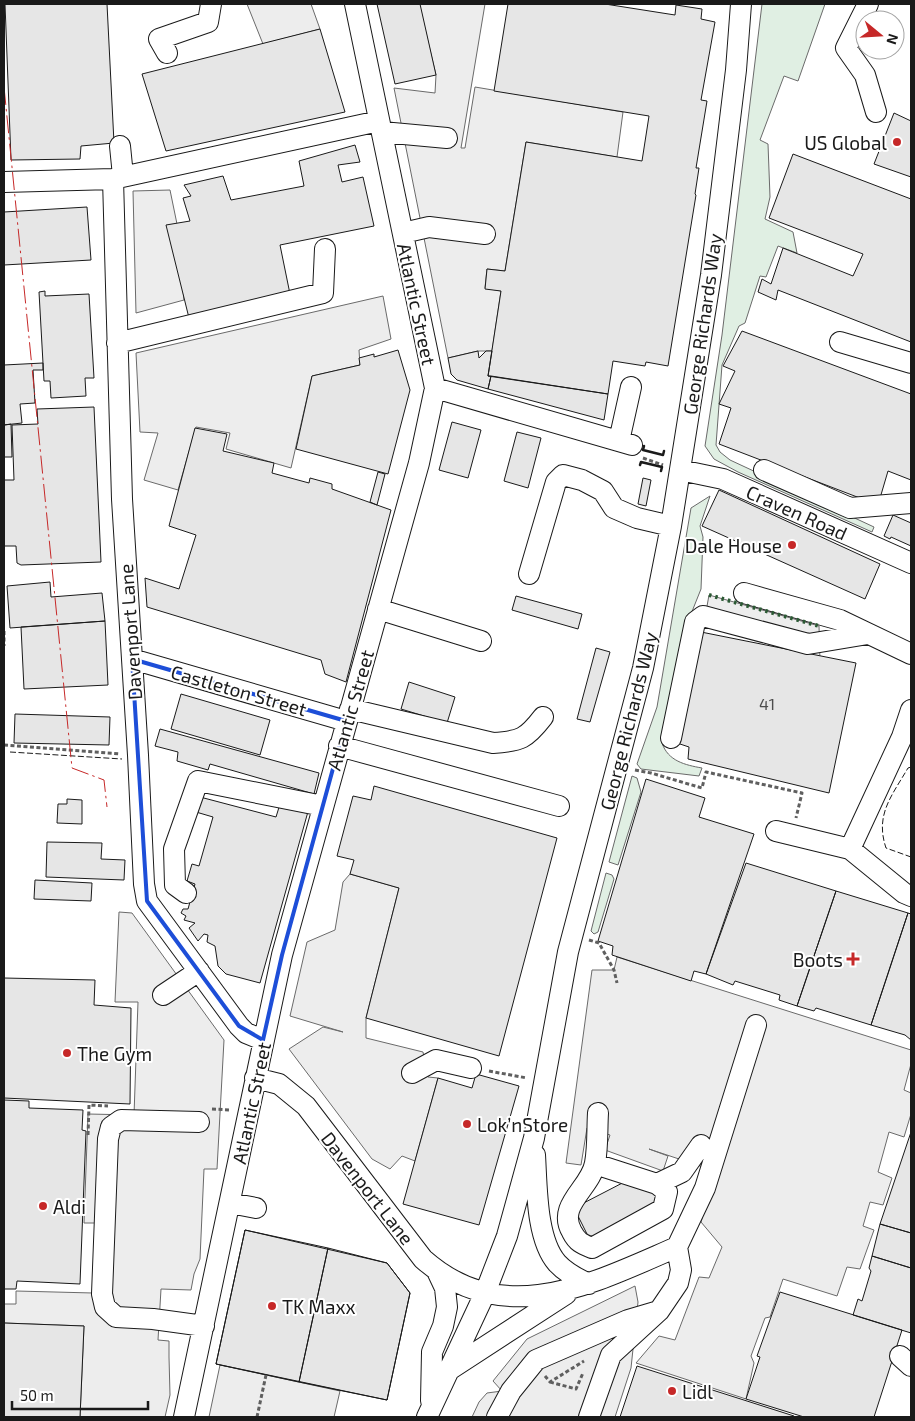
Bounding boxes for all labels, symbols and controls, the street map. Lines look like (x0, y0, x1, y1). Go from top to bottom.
north arrow (855, 10, 905, 60)
text: N (883, 32, 902, 47)
place label: US Global (804, 131, 887, 154)
marker: US Global (891, 136, 903, 148)
street label: George Richards Way (678, 232, 726, 416)
street label: Atlantic Street (393, 241, 441, 367)
street label: Craven Road (743, 480, 851, 544)
place label: Dale House (685, 534, 782, 557)
marker: Dale House (786, 539, 798, 551)
street label: Davenport Lane (114, 563, 146, 701)
street label: George Richards Way (595, 629, 661, 813)
street label: Atlantic Street (322, 647, 378, 773)
street label: Castleton Street (168, 660, 310, 720)
house number: 41 (759, 694, 775, 713)
place label: Boots (793, 948, 843, 971)
marker: Boots (847, 953, 859, 965)
street label: Atlantic Street (227, 1040, 275, 1166)
place label: The Gym (77, 1042, 152, 1065)
marker: The Gym (61, 1047, 73, 1059)
place label: Lok’nStore (477, 1113, 568, 1136)
marker: Lok’nStore (461, 1118, 473, 1130)
street label: Davenport Lane (317, 1127, 419, 1249)
place label: Aldi (53, 1195, 86, 1218)
marker: Aldi (37, 1200, 49, 1212)
place label: TK Maxx (282, 1295, 355, 1318)
marker: TK Maxx (266, 1300, 278, 1312)
scale bar (12, 1378, 149, 1410)
place label: Lidl (682, 1380, 713, 1403)
marker: Lidl (666, 1385, 678, 1397)
text: 50 m (20, 1386, 54, 1404)

